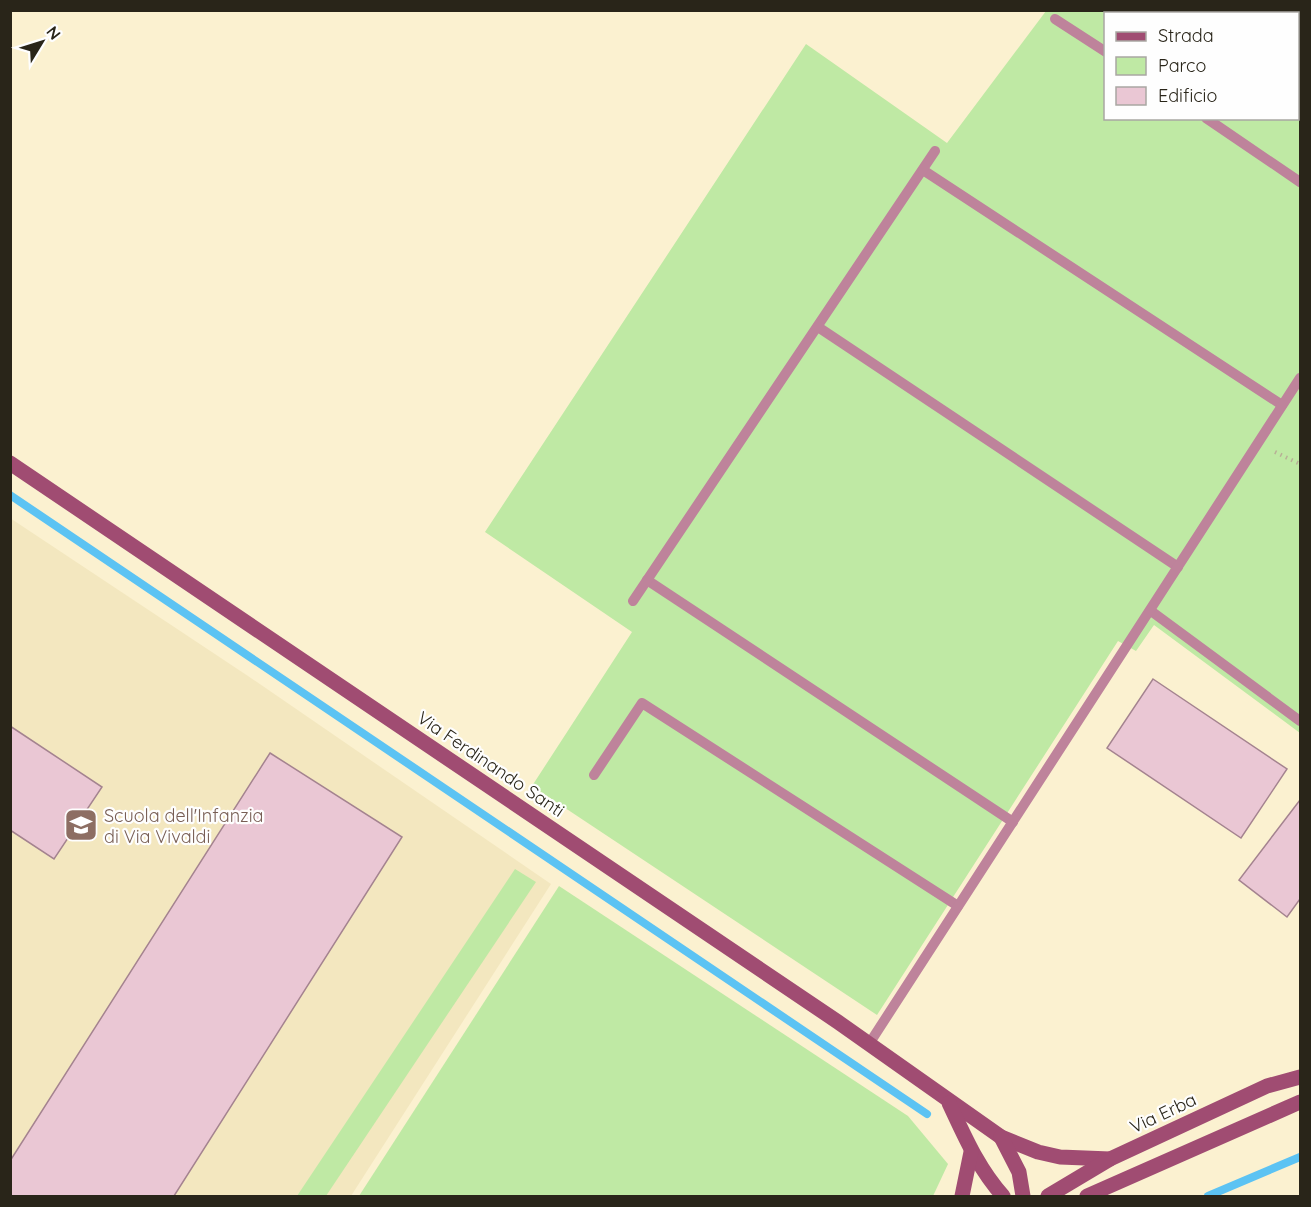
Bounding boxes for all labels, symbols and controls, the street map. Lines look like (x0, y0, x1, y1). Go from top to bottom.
north arrow (12, 12, 72, 72)
legend (1104, 12, 1299, 120)
text: N (42, 22, 65, 44)
text: Strada (1158, 24, 1214, 47)
text: Parco (1158, 54, 1206, 77)
text: Edificio (1158, 84, 1217, 107)
street label: Via Ferdinando Santi (413, 706, 569, 822)
place label: Scuola dell'Infanzia di Via Vivaldi (104, 804, 263, 848)
school or university icon: Scuola dell'Infanzia di Via Vivaldi (63, 807, 99, 843)
street label: Via Erba (1126, 1088, 1200, 1138)

